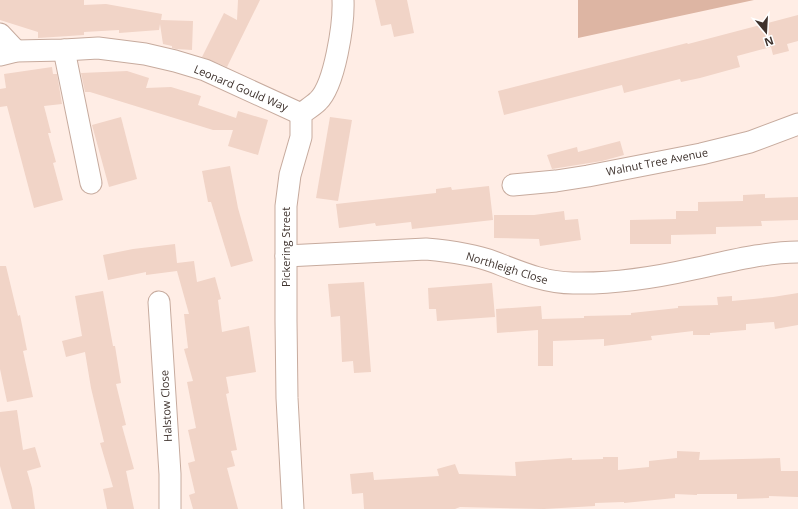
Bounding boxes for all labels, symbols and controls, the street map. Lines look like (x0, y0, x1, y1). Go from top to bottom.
north arrow (746, 12, 786, 52)
text: N (763, 33, 776, 51)
street label: Leonard Gould Way (192, 61, 291, 114)
street label: Walnut Tree Avenue (605, 144, 709, 179)
street label: Pickering Street (278, 207, 293, 287)
street label: Northleigh Close (464, 248, 550, 287)
street label: Halstow Close (156, 370, 175, 442)

